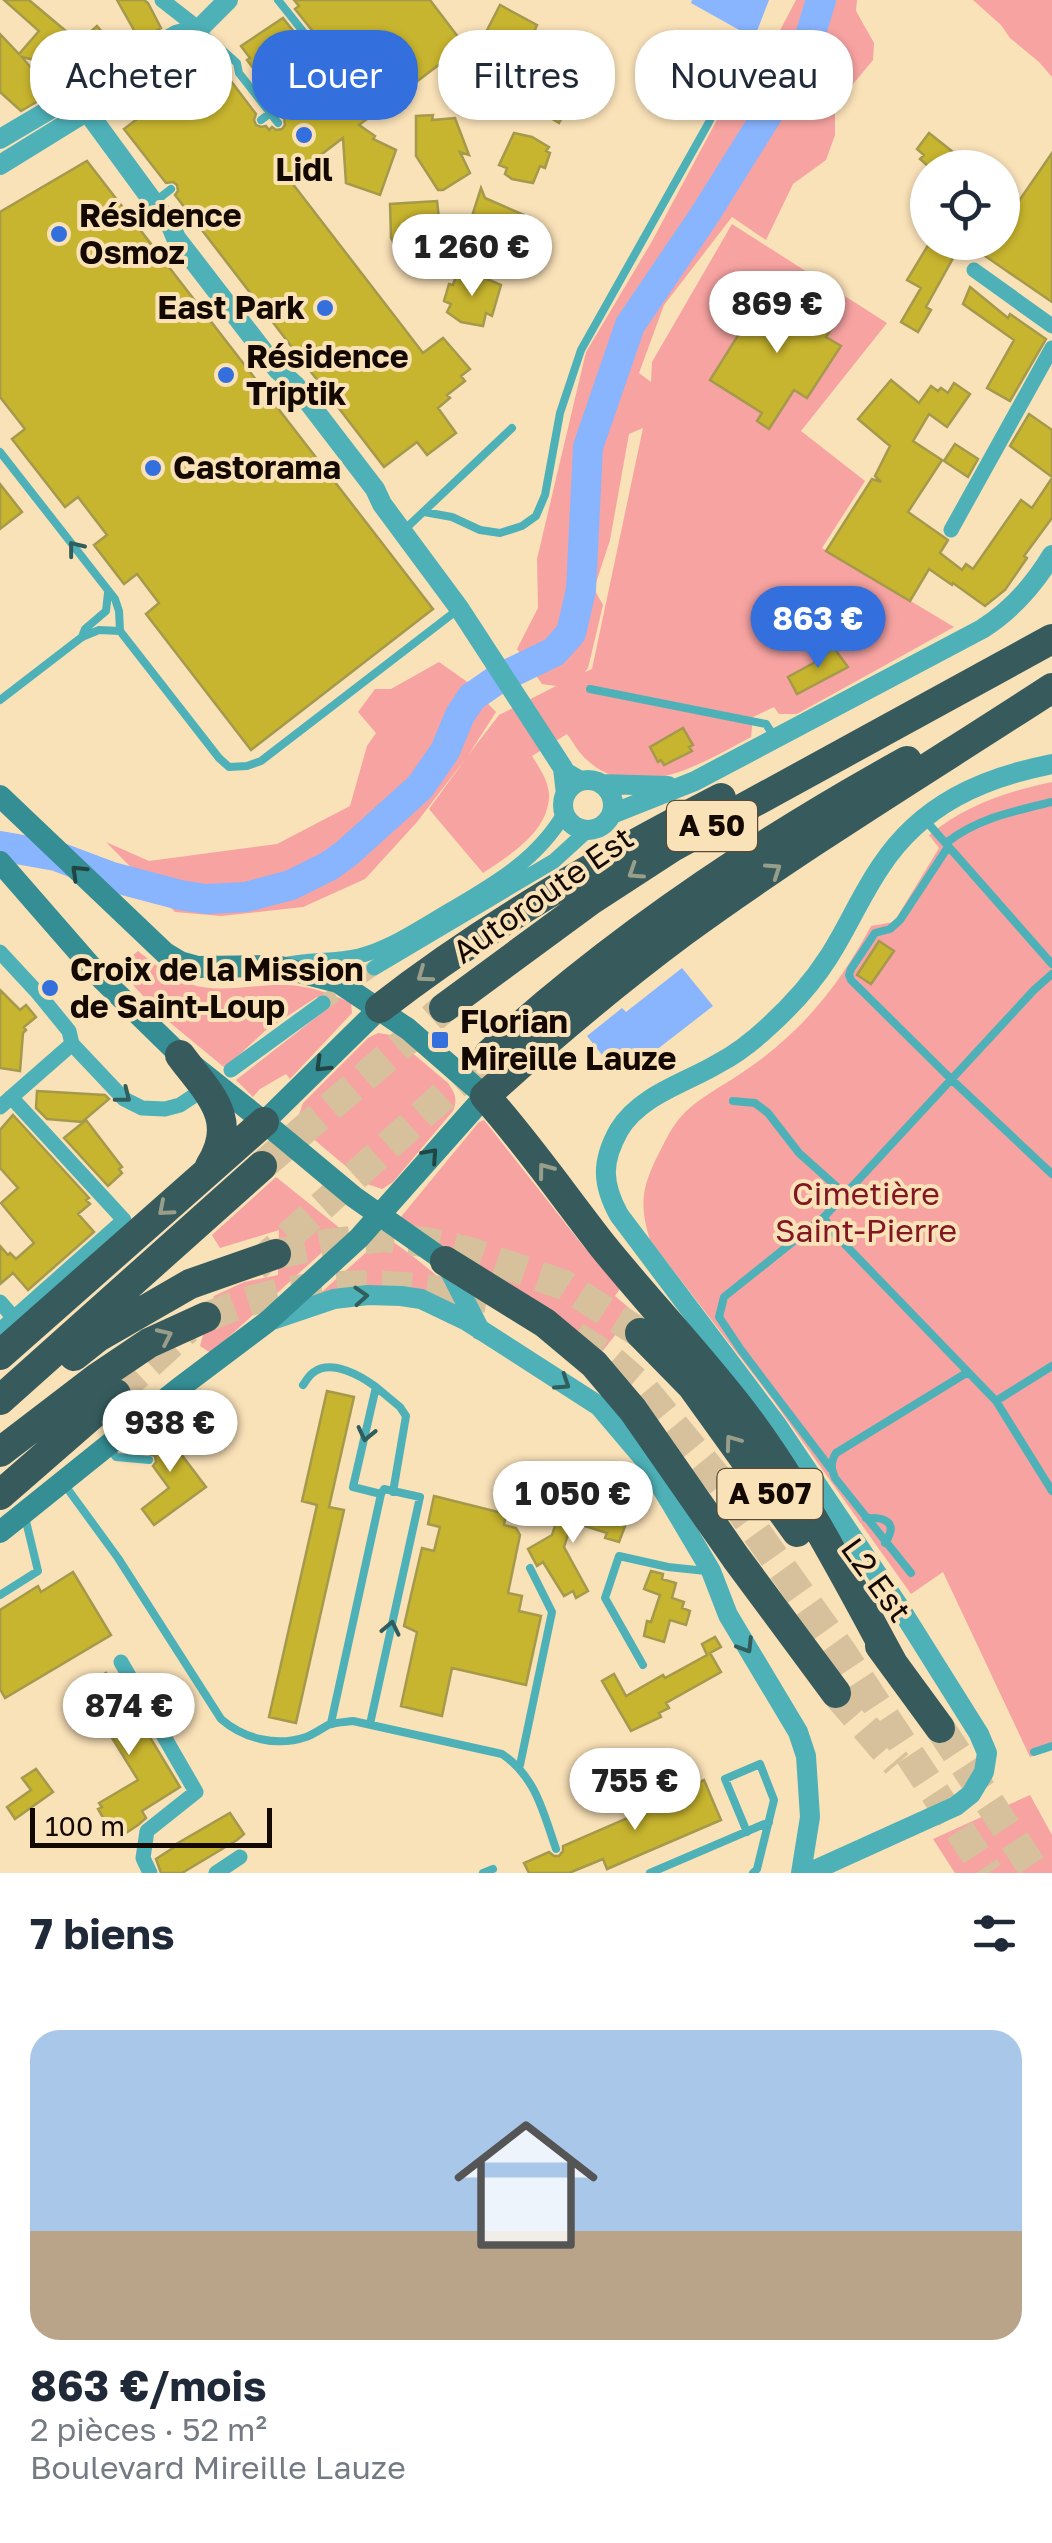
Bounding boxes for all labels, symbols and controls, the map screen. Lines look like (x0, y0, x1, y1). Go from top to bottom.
chip: Acheter (30, 30, 232, 120)
chip: Louer (252, 30, 418, 120)
chip: Filtres (438, 30, 615, 120)
chip: Nouveau (635, 30, 853, 120)
marker: Lidl (293, 124, 315, 146)
place label: Lidl (275, 150, 333, 188)
map controls (910, 150, 1020, 260)
button: locate (910, 150, 1020, 260)
place label: Résidence Osmoz (79, 196, 242, 271)
pin: 1 260 € (380, 214, 564, 299)
marker: Résidence Osmoz (48, 223, 70, 245)
text: 1 260 € (414, 227, 530, 265)
pin: 869 € (707, 271, 847, 356)
text: 869 € (731, 284, 823, 322)
place label: East Park (157, 288, 305, 326)
marker: East Park (314, 297, 336, 319)
place label: Résidence Triptik (246, 337, 409, 412)
marker: Résidence Triptik (215, 364, 237, 386)
place label: Castorama (173, 448, 341, 486)
marker: Castorama (142, 457, 164, 479)
one-way arrow (69, 542, 87, 560)
pin: 863 € (748, 586, 888, 671)
text: 863 € (773, 599, 863, 637)
road number: A 50 (667, 801, 757, 851)
street label: Autoroute Est (445, 818, 640, 970)
one-way arrow (628, 859, 646, 878)
one-way arrow (762, 864, 781, 882)
one-way arrow (72, 866, 90, 884)
place label: Croix de la Mission de Saint-Loup (70, 950, 364, 1025)
one-way arrow (416, 963, 435, 981)
marker: Croix de la Mission de Saint-Loup (39, 977, 61, 999)
place label: Florian Mireille Lauze (460, 1002, 676, 1077)
marker: Florian Mireille Lauze (429, 1029, 451, 1051)
one-way arrow (316, 1053, 334, 1071)
one-way arrow (113, 1084, 131, 1101)
one-way arrow (420, 1148, 438, 1167)
one-way arrow (540, 1163, 557, 1181)
park label: Cimetière Saint-Pierre (775, 1174, 957, 1249)
one-way arrow (158, 1198, 177, 1216)
one-way arrow (353, 1286, 369, 1307)
one-way arrow (155, 1328, 173, 1348)
one-way arrow (553, 1371, 571, 1390)
pin: 938 € (100, 1390, 240, 1475)
text: 938 € (125, 1403, 215, 1441)
one-way arrow (356, 1425, 377, 1442)
one-way arrow (726, 1434, 744, 1453)
pin: 1 050 € (481, 1461, 665, 1546)
road number: A 507 (718, 1469, 822, 1519)
text: 1 050 € (515, 1474, 631, 1512)
street label: L2 Est (834, 1530, 920, 1629)
one-way arrow (379, 1620, 400, 1637)
one-way arrow (734, 1635, 753, 1653)
pin: 874 € (59, 1673, 199, 1758)
text: 874 € (85, 1686, 173, 1724)
pin: 755 € (565, 1748, 705, 1833)
text: 755 € (591, 1761, 679, 1799)
scale bar (30, 1803, 272, 1848)
text: 100 m (45, 1809, 125, 1842)
icon: filters (967, 1906, 1022, 1961)
text: 7 biens (30, 1908, 174, 1958)
icon: home (436, 2095, 616, 2275)
text: 863 €/mois (30, 2360, 266, 2410)
text: 2 pièces · 52 m² (30, 2410, 267, 2448)
text: Boulevard Mireille Lauze (30, 2448, 406, 2486)

